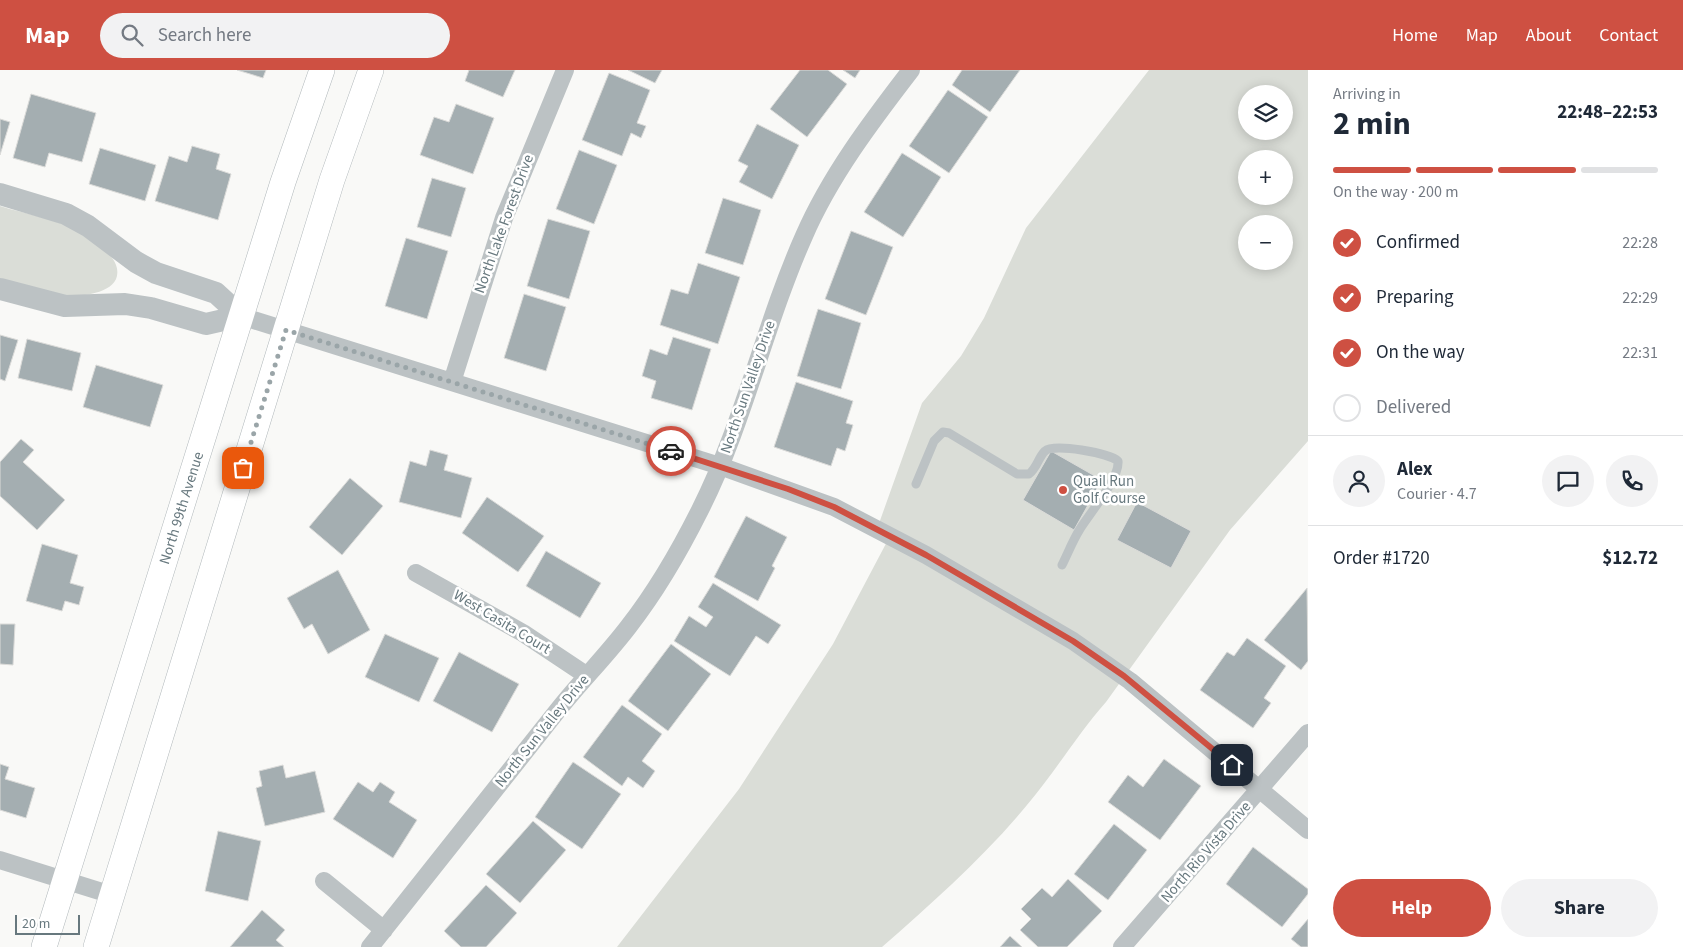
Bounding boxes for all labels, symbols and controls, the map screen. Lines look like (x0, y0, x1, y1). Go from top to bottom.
search box (100, 13, 450, 58)
text: Map (25, 18, 70, 53)
icon: search (118, 21, 146, 49)
text: Search here (158, 22, 251, 49)
text: Home (1392, 23, 1438, 48)
text: Map (1466, 23, 1498, 48)
text: About (1526, 23, 1571, 48)
text: Contact (1599, 23, 1658, 48)
text: Arriving in (1333, 83, 1401, 105)
map controls (1238, 85, 1293, 270)
button: layers (1238, 85, 1293, 140)
text: 22:48–22:53 (1557, 99, 1658, 126)
text: 2 min (1333, 101, 1411, 147)
button: + (1238, 150, 1293, 205)
street label: North Lake Forest Drive (469, 152, 539, 296)
text: On the way · 200 m (1333, 181, 1458, 203)
button: − (1238, 215, 1293, 270)
icon: check (1333, 229, 1361, 257)
text: Confirmed (1376, 229, 1460, 256)
text: 22:28 (1622, 232, 1658, 254)
icon: check (1333, 284, 1361, 312)
text: Preparing (1376, 284, 1454, 311)
text: 22:29 (1622, 287, 1658, 309)
street label: North Sun Valley Drive (715, 318, 781, 456)
icon: check (1333, 339, 1361, 367)
text: On the way (1376, 339, 1465, 366)
text: 22:31 (1622, 342, 1658, 364)
text: Delivered (1376, 394, 1451, 421)
courier (646, 426, 696, 476)
icon: car (657, 437, 685, 465)
pin (222, 447, 264, 489)
street label: North 99th Avenue (154, 449, 209, 567)
icon: bag (229, 454, 257, 482)
button: person (1333, 455, 1385, 507)
button: chat (1542, 455, 1594, 507)
button: phone (1606, 455, 1658, 507)
text: Alex (1397, 456, 1433, 483)
place label: Quail Run Golf Course (1073, 471, 1145, 509)
text: Courier · 4.7 (1397, 483, 1477, 505)
marker: Quail Run Golf Course (1057, 484, 1069, 496)
text: Order #1720 (1333, 545, 1430, 572)
text: $12.72 (1602, 545, 1658, 572)
street label: West Casita Court (450, 585, 554, 659)
street label: North Sun Valley Drive (490, 670, 594, 792)
pin (1211, 744, 1253, 786)
icon: home (1218, 751, 1246, 779)
street label: North Rio Vista Drive (1156, 797, 1256, 907)
button: Help (1333, 879, 1491, 937)
button: Share (1501, 879, 1658, 937)
scale bar (15, 912, 80, 935)
text: 20 m (22, 914, 50, 934)

